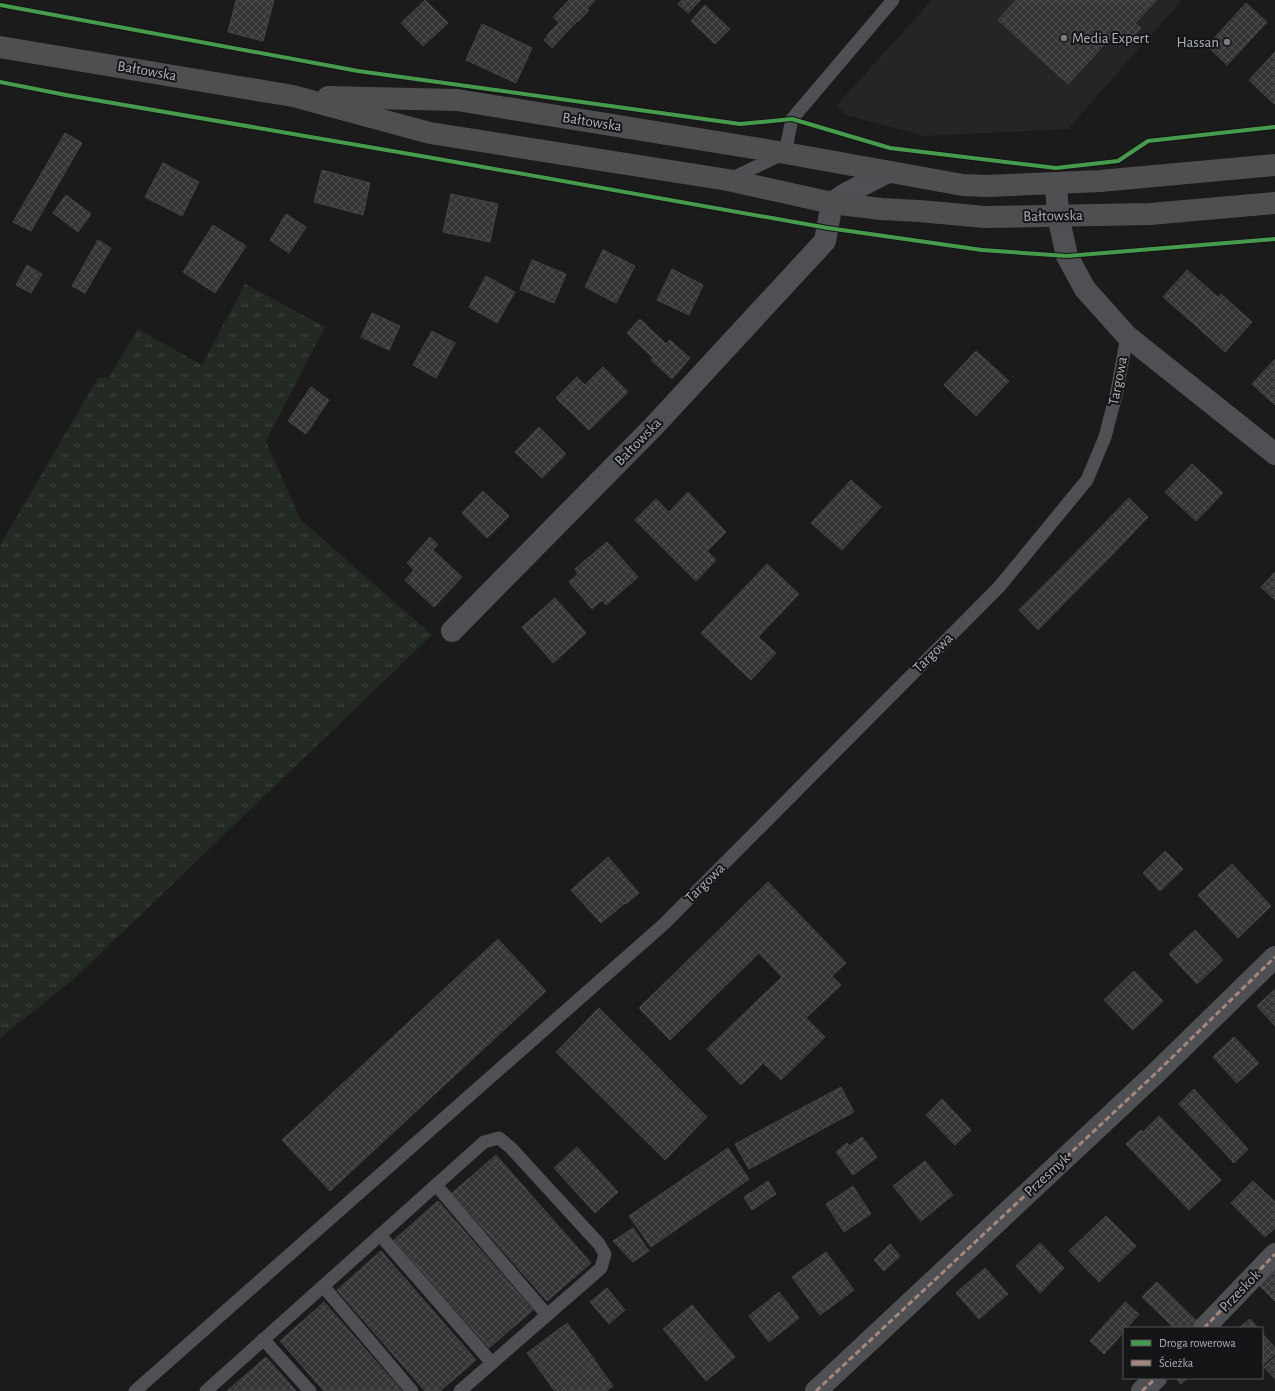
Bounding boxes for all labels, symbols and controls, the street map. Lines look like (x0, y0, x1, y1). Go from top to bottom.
place label: Media Expert (1072, 31, 1149, 46)
marker: Media Expert (1059, 33, 1069, 43)
place label: Hassan (1176, 35, 1219, 50)
marker: Hassan (1222, 37, 1232, 47)
street label: Bałtowska (116, 58, 178, 84)
street label: Bałtowska (561, 110, 623, 134)
street label: Bałtowska (1023, 208, 1083, 224)
street label: Targowa (1106, 355, 1130, 407)
street label: Bałtowska (612, 415, 664, 469)
street label: Targowa (910, 630, 956, 676)
street label: Targowa (682, 860, 728, 906)
street label: Przesmyk (1021, 1150, 1073, 1200)
street label: Przeskok (1217, 1267, 1263, 1315)
legend (1123, 1327, 1263, 1379)
text: Droga rowerowa (1159, 1337, 1236, 1349)
text: Ścieżka (1159, 1355, 1194, 1369)

